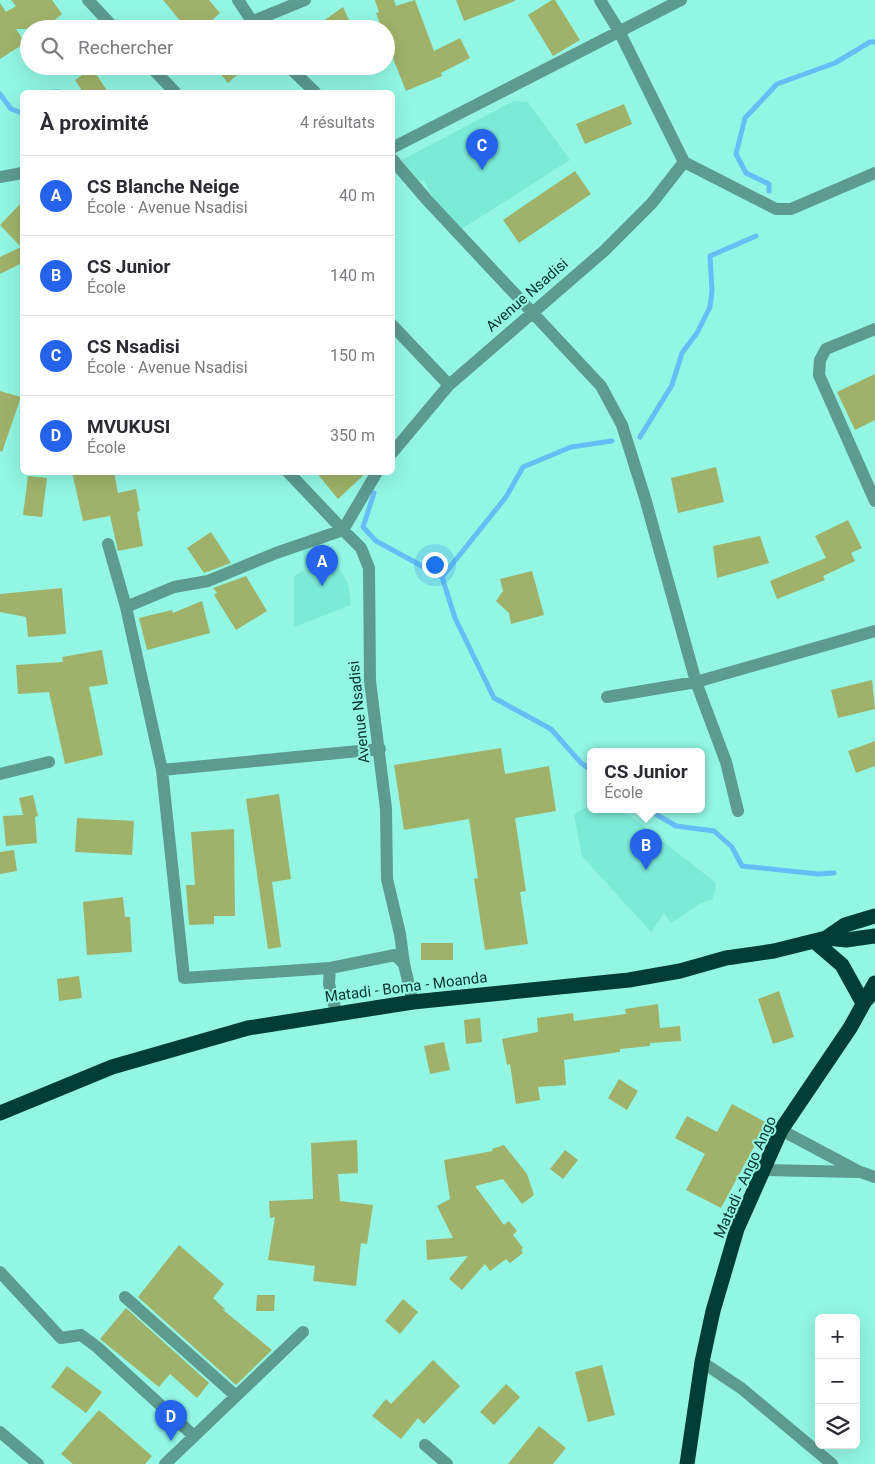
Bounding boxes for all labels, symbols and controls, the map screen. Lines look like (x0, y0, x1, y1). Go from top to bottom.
search box (20, 20, 395, 75)
icon: search (38, 34, 66, 62)
text: Rechercher (78, 36, 173, 59)
text: À proximité (40, 111, 149, 135)
text: 4 résultats (300, 113, 375, 132)
pin: C (466, 129, 498, 170)
text: CS Blanche Neige (87, 175, 239, 198)
text: A (51, 186, 61, 205)
text: 40 m (339, 186, 375, 205)
text: École · Avenue Nsadisi (87, 198, 248, 217)
street label: Avenue Nsadisi (482, 254, 572, 336)
text: CS Junior (87, 255, 170, 278)
text: B (51, 266, 61, 285)
text: 140 m (330, 266, 375, 285)
text: École (87, 278, 126, 297)
text: CS Nsadisi (87, 335, 180, 358)
text: C (51, 346, 61, 365)
text: 150 m (330, 346, 375, 365)
text: École · Avenue Nsadisi (87, 358, 248, 377)
text: MVUKUSI (87, 415, 170, 438)
text: D (51, 426, 61, 445)
text: 350 m (330, 426, 375, 445)
text: École (87, 438, 126, 457)
pin: A (306, 545, 338, 586)
your location (422, 552, 448, 578)
street label: Avenue Nsadisi (345, 660, 373, 764)
popup (587, 748, 705, 813)
text: CS Junior (604, 760, 688, 783)
text: École (604, 783, 643, 802)
pin: B (630, 829, 662, 870)
street label: Matadi - Boma - Moanda (324, 968, 488, 1006)
street label: Matadi - Ango Ango (710, 1113, 780, 1241)
map controls (815, 1314, 860, 1449)
button: + (815, 1314, 860, 1359)
button: − (815, 1359, 860, 1404)
pin: D (155, 1400, 187, 1441)
button: layers (815, 1404, 860, 1449)

